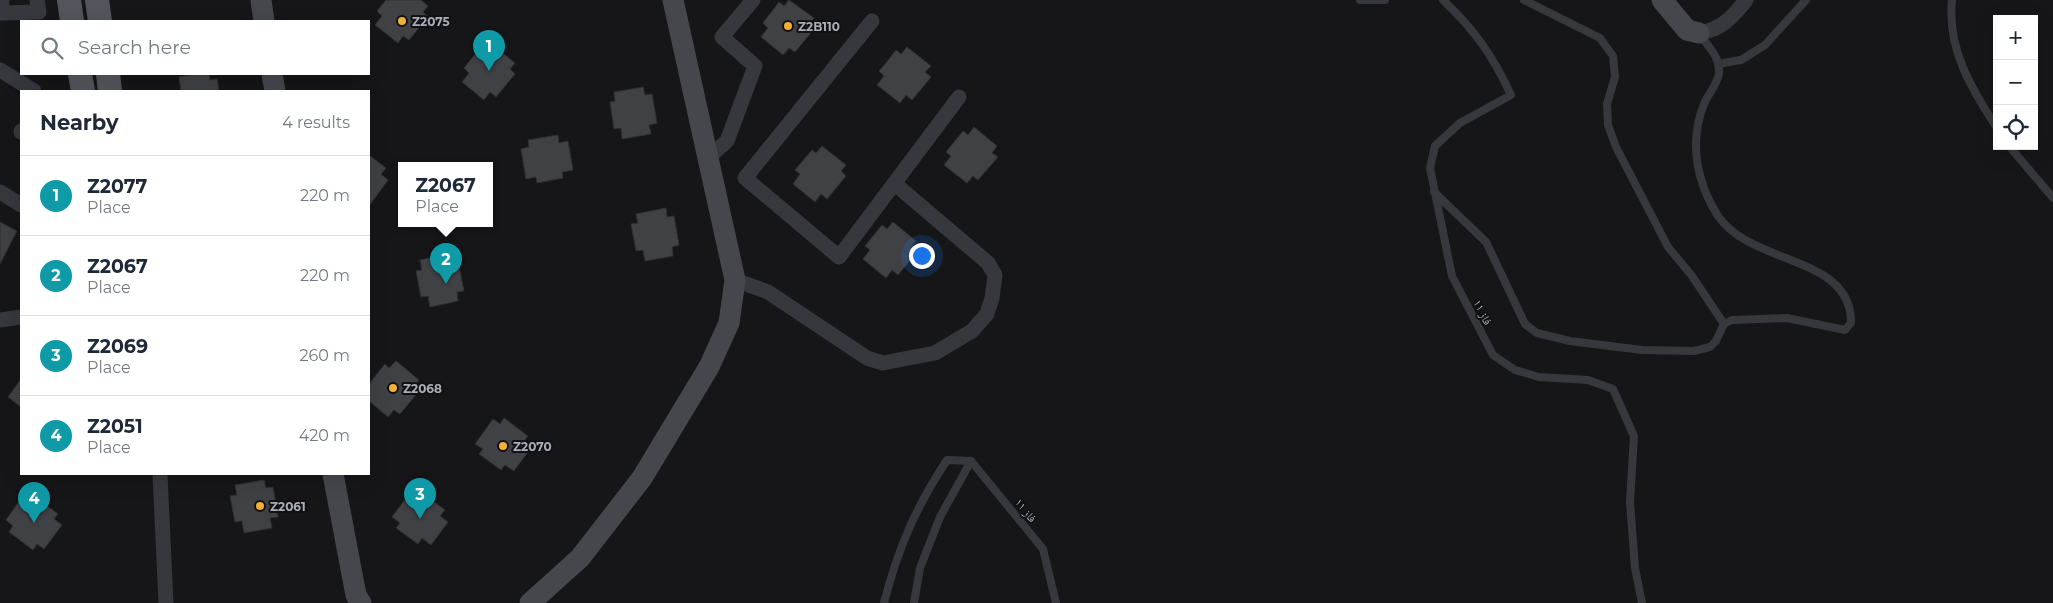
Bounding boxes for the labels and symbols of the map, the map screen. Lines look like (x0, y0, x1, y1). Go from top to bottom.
place label: Z2075 (412, 14, 450, 29)
marker: Z2075 (396, 15, 408, 27)
place label: Z2B110 (798, 19, 840, 34)
marker: Z2B110 (782, 20, 794, 32)
pin: 1 (473, 30, 505, 71)
pin: 2 (430, 243, 462, 284)
your location (909, 243, 935, 269)
street label: فاز ۱۱ (1470, 297, 1496, 327)
place label: Z2068 (403, 381, 442, 396)
marker: Z2068 (387, 382, 399, 394)
place label: Z2070 (513, 439, 552, 454)
marker: Z2070 (497, 440, 509, 452)
pin: 3 (404, 478, 436, 519)
pin: 4 (18, 482, 50, 523)
street label: فاز ۱۱ (1012, 495, 1040, 525)
place label: Z2061 (270, 499, 306, 514)
marker: Z2061 (254, 500, 266, 512)

